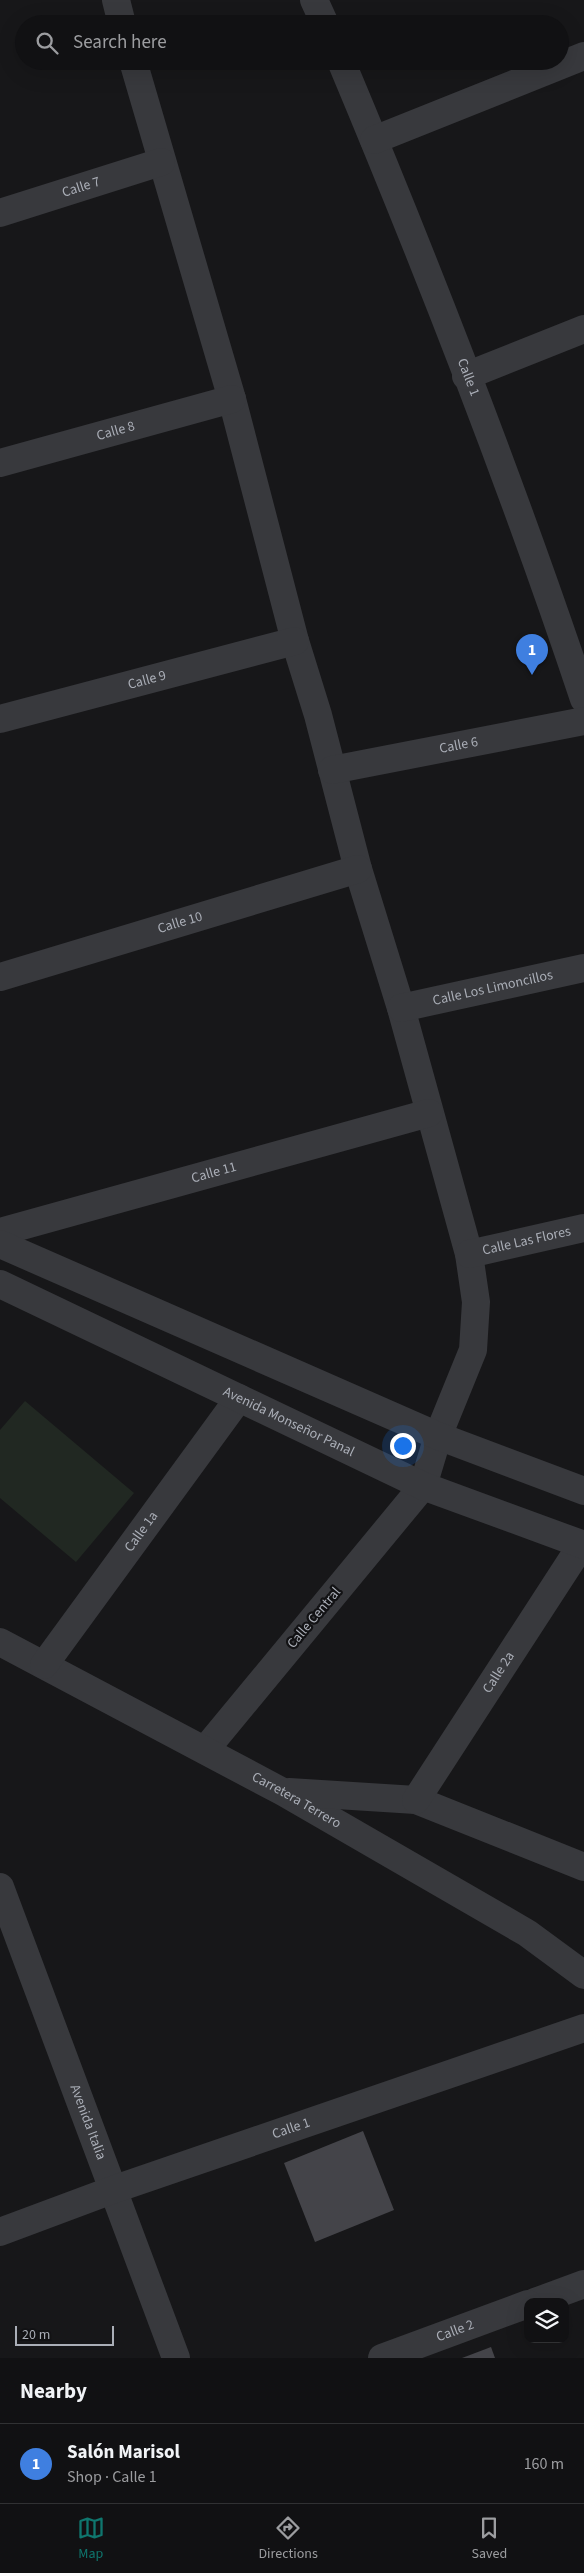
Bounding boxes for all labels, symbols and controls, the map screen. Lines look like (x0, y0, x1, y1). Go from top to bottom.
search box (15, 15, 569, 70)
icon: search (33, 29, 61, 57)
text: Search here (73, 29, 167, 56)
street label: Calle 7 (59, 172, 103, 203)
street label: Calle 1 (452, 356, 485, 399)
street label: Calle 8 (94, 416, 137, 446)
pin: 1 (516, 634, 548, 675)
street label: Calle 9 (126, 665, 168, 695)
street label: Calle 6 (438, 732, 480, 759)
street label: Calle 10 (155, 906, 205, 939)
street label: Calle Los Limoncillos (431, 965, 555, 1011)
street label: Calle 11 (189, 1157, 239, 1188)
street label: Calle Las Flores (480, 1221, 573, 1261)
street label: Avenida Monseñor Panal (220, 1382, 358, 1462)
your location (390, 1433, 416, 1459)
street label: Calle 1a (120, 1507, 163, 1556)
street label: Calle Central (282, 1583, 346, 1653)
street label: Calle 2a (478, 1648, 520, 1697)
street label: Carretera Terrero (248, 1767, 345, 1833)
street label: Avenida Italia (65, 2082, 111, 2163)
street label: Calle 1 (269, 2113, 313, 2144)
map controls (524, 2298, 569, 2343)
button: layers (524, 2298, 569, 2343)
street label: Calle 2 (433, 2315, 477, 2347)
scale bar (15, 2323, 114, 2346)
text: 20 m (22, 2325, 50, 2345)
text: Nearby (20, 2376, 87, 2406)
text: Salón Marisol (67, 2439, 180, 2466)
text: 1 (32, 2453, 40, 2475)
text: 160 m (524, 2453, 564, 2475)
text: Shop · Calle 1 (67, 2466, 157, 2488)
tab: Map (77, 2514, 105, 2564)
tab: Directions (259, 2514, 318, 2564)
tab: Saved (471, 2514, 507, 2564)

